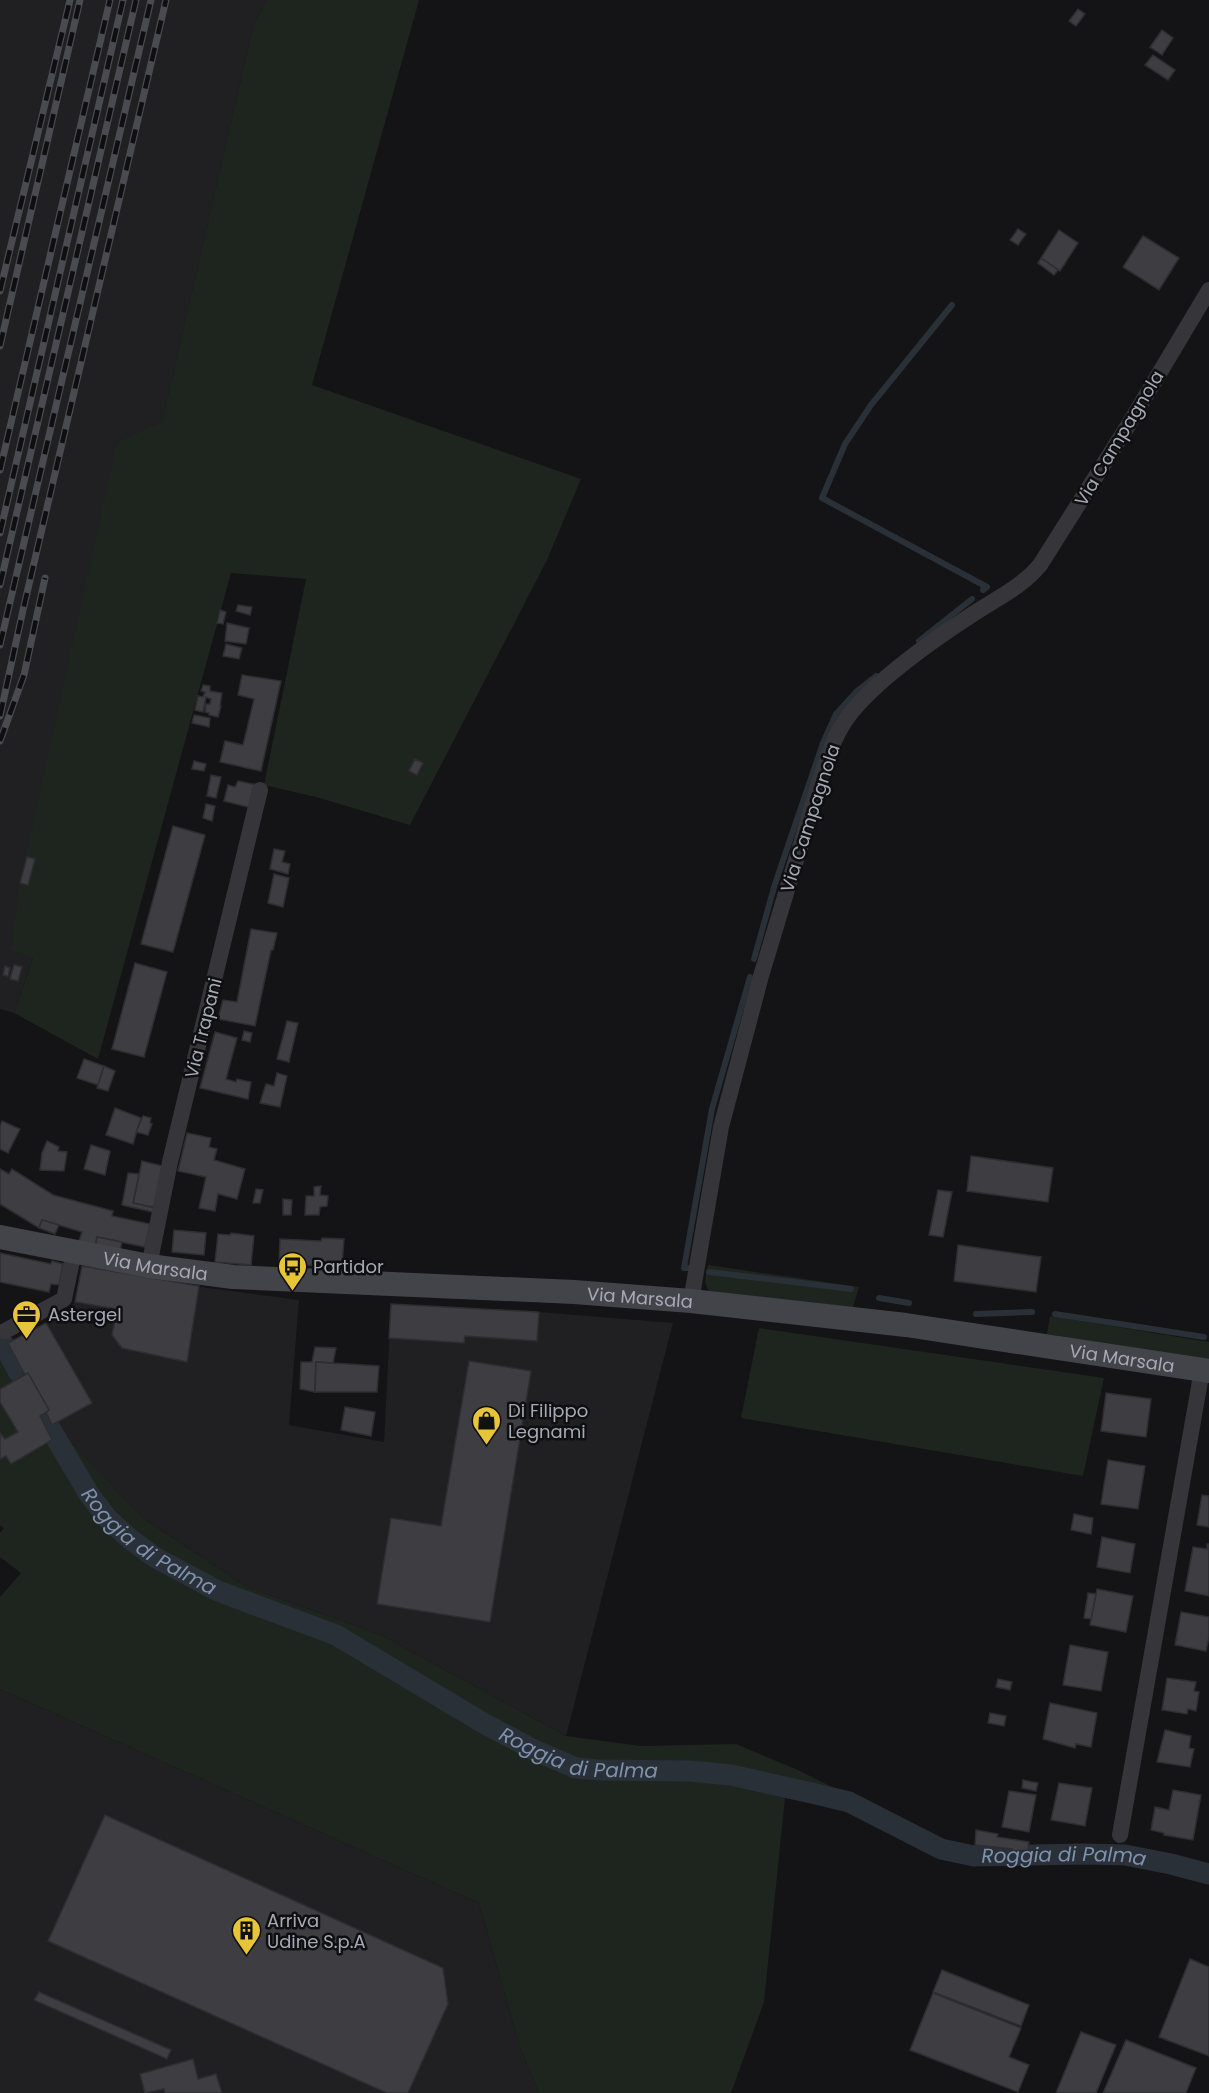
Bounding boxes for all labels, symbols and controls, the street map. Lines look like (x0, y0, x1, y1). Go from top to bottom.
street label: Via Campagnola (1069, 365, 1169, 511)
street label: Via Campagnola (774, 741, 846, 895)
street label: Via Trapani (178, 975, 228, 1081)
street label: Via Marsala (101, 1245, 209, 1286)
bus stop icon: Partidor (276, 1250, 308, 1292)
place label: Partidor (313, 1254, 384, 1279)
street label: Via Marsala (586, 1281, 694, 1314)
office icon: Astergel (11, 1298, 43, 1340)
place label: Astergel (48, 1302, 122, 1327)
street label: Via Marsala (1068, 1337, 1176, 1378)
place label: Di Filippo Legnami (508, 1398, 588, 1444)
shop icon: Di Filippo Legnami (471, 1404, 503, 1446)
water label: Roggia di Palma (75, 1482, 222, 1602)
water label: Roggia di Palma (494, 1720, 658, 1785)
water label: Roggia di Palma (981, 1840, 1149, 1873)
place label: Arriva Udine S.p.A (267, 1908, 366, 1954)
building icon: Arriva Udine S.p.A (230, 1914, 262, 1956)

